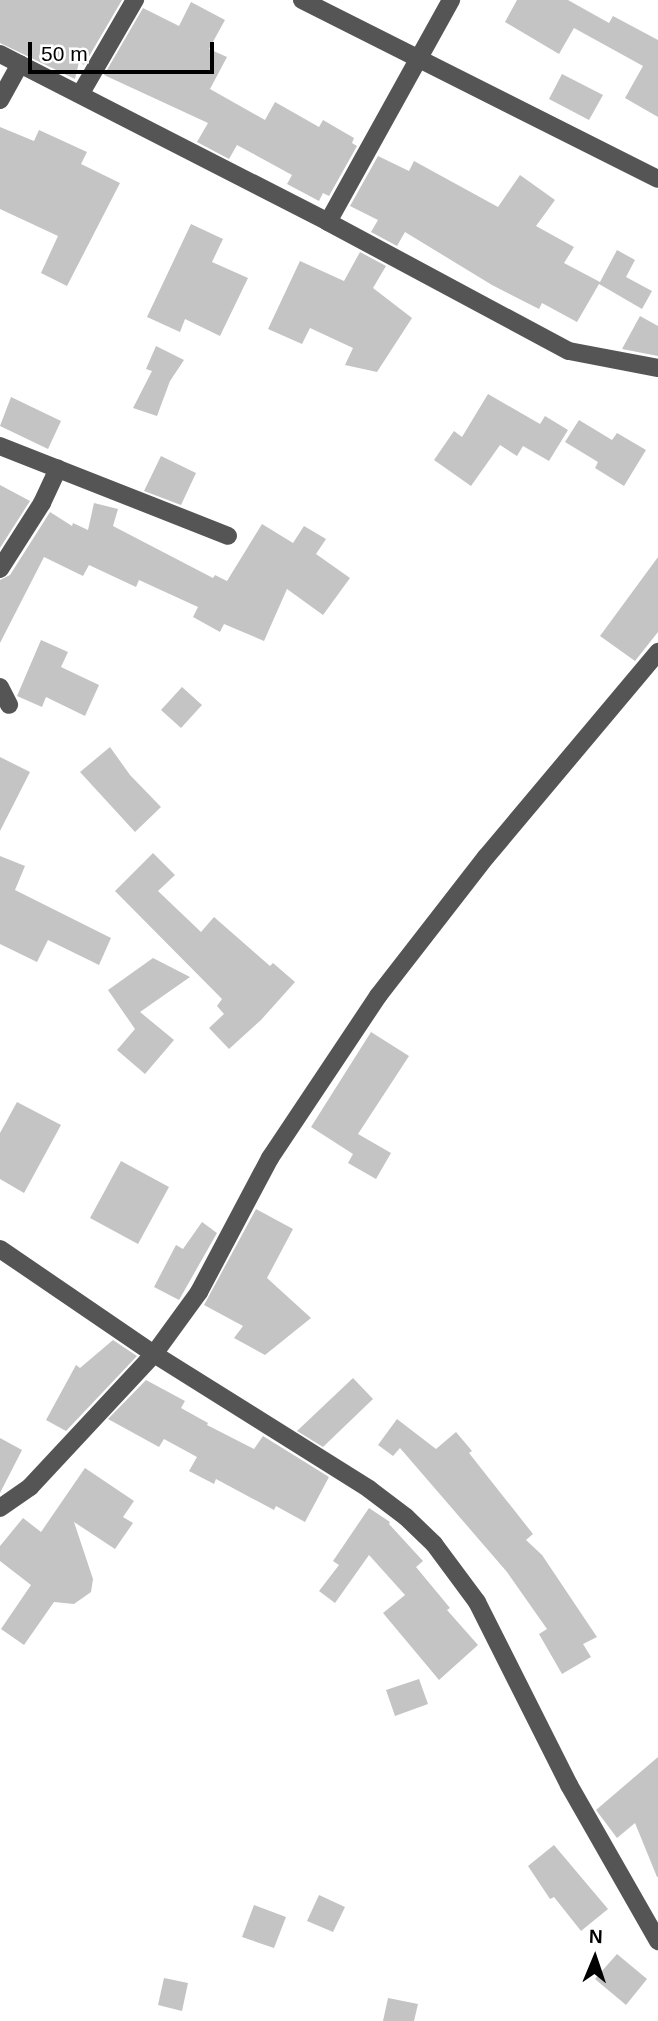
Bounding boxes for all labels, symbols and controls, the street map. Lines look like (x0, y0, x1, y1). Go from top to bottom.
scale bar (32, 28, 217, 72)
text: 50 m (41, 42, 88, 65)
north arrow (560, 1923, 630, 1993)
text: N (589, 1926, 603, 1947)

